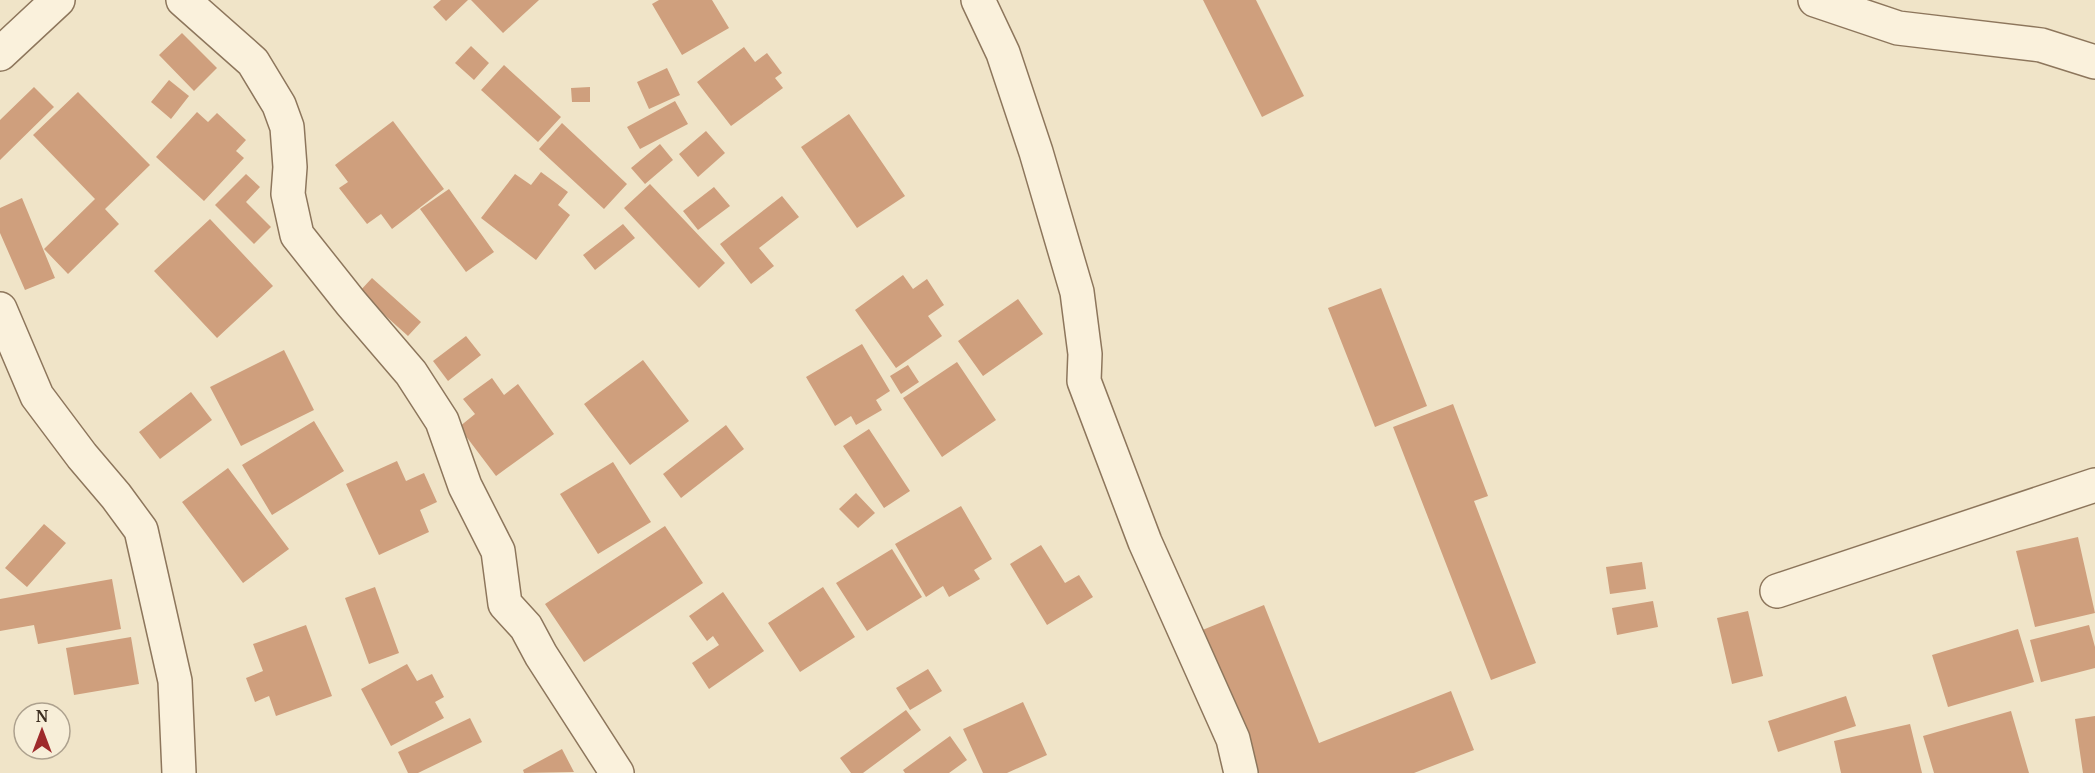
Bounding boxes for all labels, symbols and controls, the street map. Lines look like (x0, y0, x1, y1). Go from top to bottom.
north arrow (12, 701, 72, 761)
text: N (36, 705, 49, 727)

